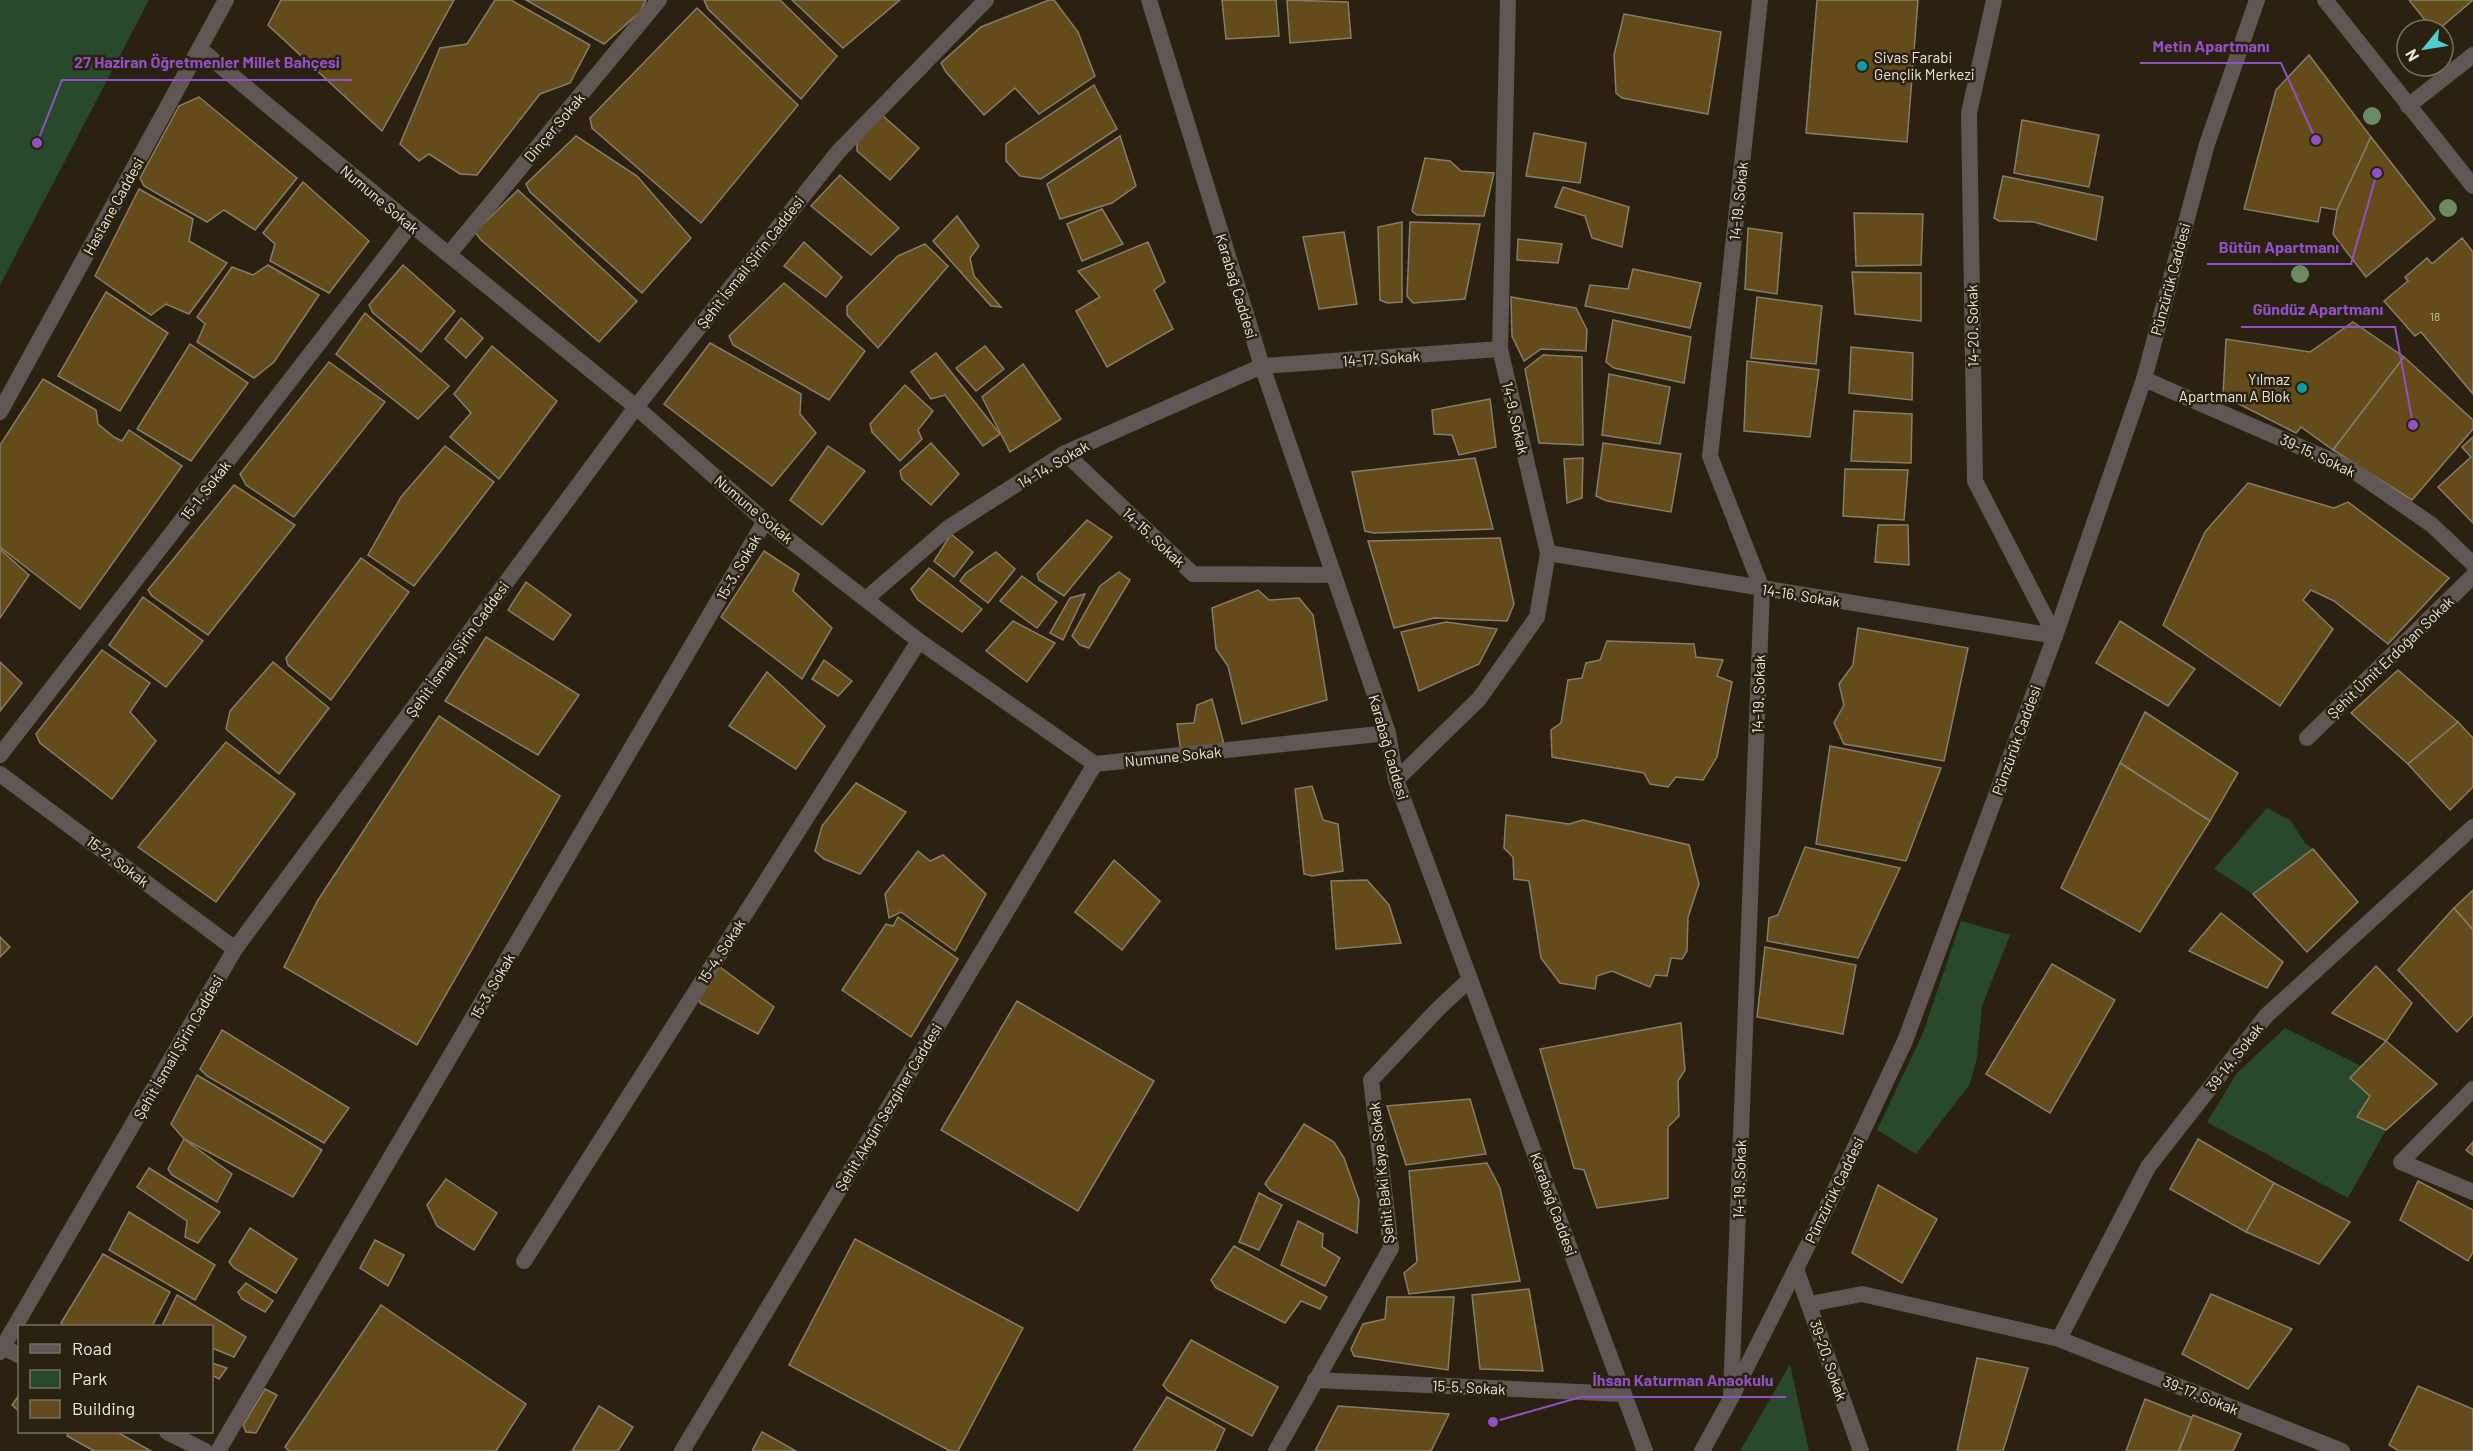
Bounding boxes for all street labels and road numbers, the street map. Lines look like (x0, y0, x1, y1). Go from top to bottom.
street label: Dinçer Sokak (520, 88, 588, 165)
street label: Hastane Caddesi (79, 154, 147, 258)
street label: 14-19. Sokak (1725, 160, 1751, 241)
street label: Numune Sokak (337, 161, 423, 237)
street label: Şehit İsmail Şirin Caddesi (693, 192, 807, 332)
street label: Pünzürük Caddesi (2146, 221, 2194, 337)
street label: Karabağ Caddesi (1212, 231, 1262, 341)
street label: 14-20. Sokak (1962, 284, 1982, 367)
street label: 14-17. Sokak (1342, 346, 1421, 370)
street label: 14-9. Sokak (1499, 380, 1533, 457)
street label: 39-15. Sokak (2277, 430, 2359, 480)
street label: 14-14. Sokak (1014, 436, 1092, 492)
street label: 15-1. Sokak (176, 456, 234, 523)
street label: Numune Sokak (711, 471, 797, 547)
street label: 14-15. Sokak (1119, 503, 1189, 571)
street label: 15-3. Sokak (712, 530, 764, 603)
street label: Şehit İsmail Şirin Caddesi (402, 578, 512, 720)
street label: 14-16. Sokak (1761, 580, 1842, 610)
street label: Şehit Ümit Erdoğan Sokak (2323, 592, 2457, 722)
street label: 14-19. Sokak (1748, 654, 1768, 734)
street label: Pünzürük Caddesi (1988, 683, 2044, 797)
street label: Karabağ Caddesi (1365, 692, 1413, 802)
street label: Numune Sokak (1124, 742, 1223, 770)
street label: 15-2. Sokak (83, 832, 153, 891)
street label: 15-4. Sokak (693, 915, 749, 987)
street label: 15-3. Sokak (466, 949, 518, 1022)
street label: Şehit İsmail Şirin Caddesi (129, 972, 227, 1122)
street label: 39-14. Sokak (2202, 1019, 2267, 1095)
street label: Şehit Akgün Sezginer Caddesi (831, 1020, 945, 1194)
street label: Şehit Baki Kaya Sokak (1365, 1101, 1397, 1245)
street label: Pünzürük Caddesi (1801, 1134, 1867, 1246)
street label: 14-19. Sokak (1729, 1139, 1749, 1219)
street label: Karabağ Caddesi (1527, 1150, 1581, 1258)
street label: 39-20. Sokak (1807, 1317, 1851, 1403)
street label: 39-17. Sokak (2161, 1372, 2242, 1418)
street label: 15-5. Sokak (1432, 1376, 1507, 1398)

